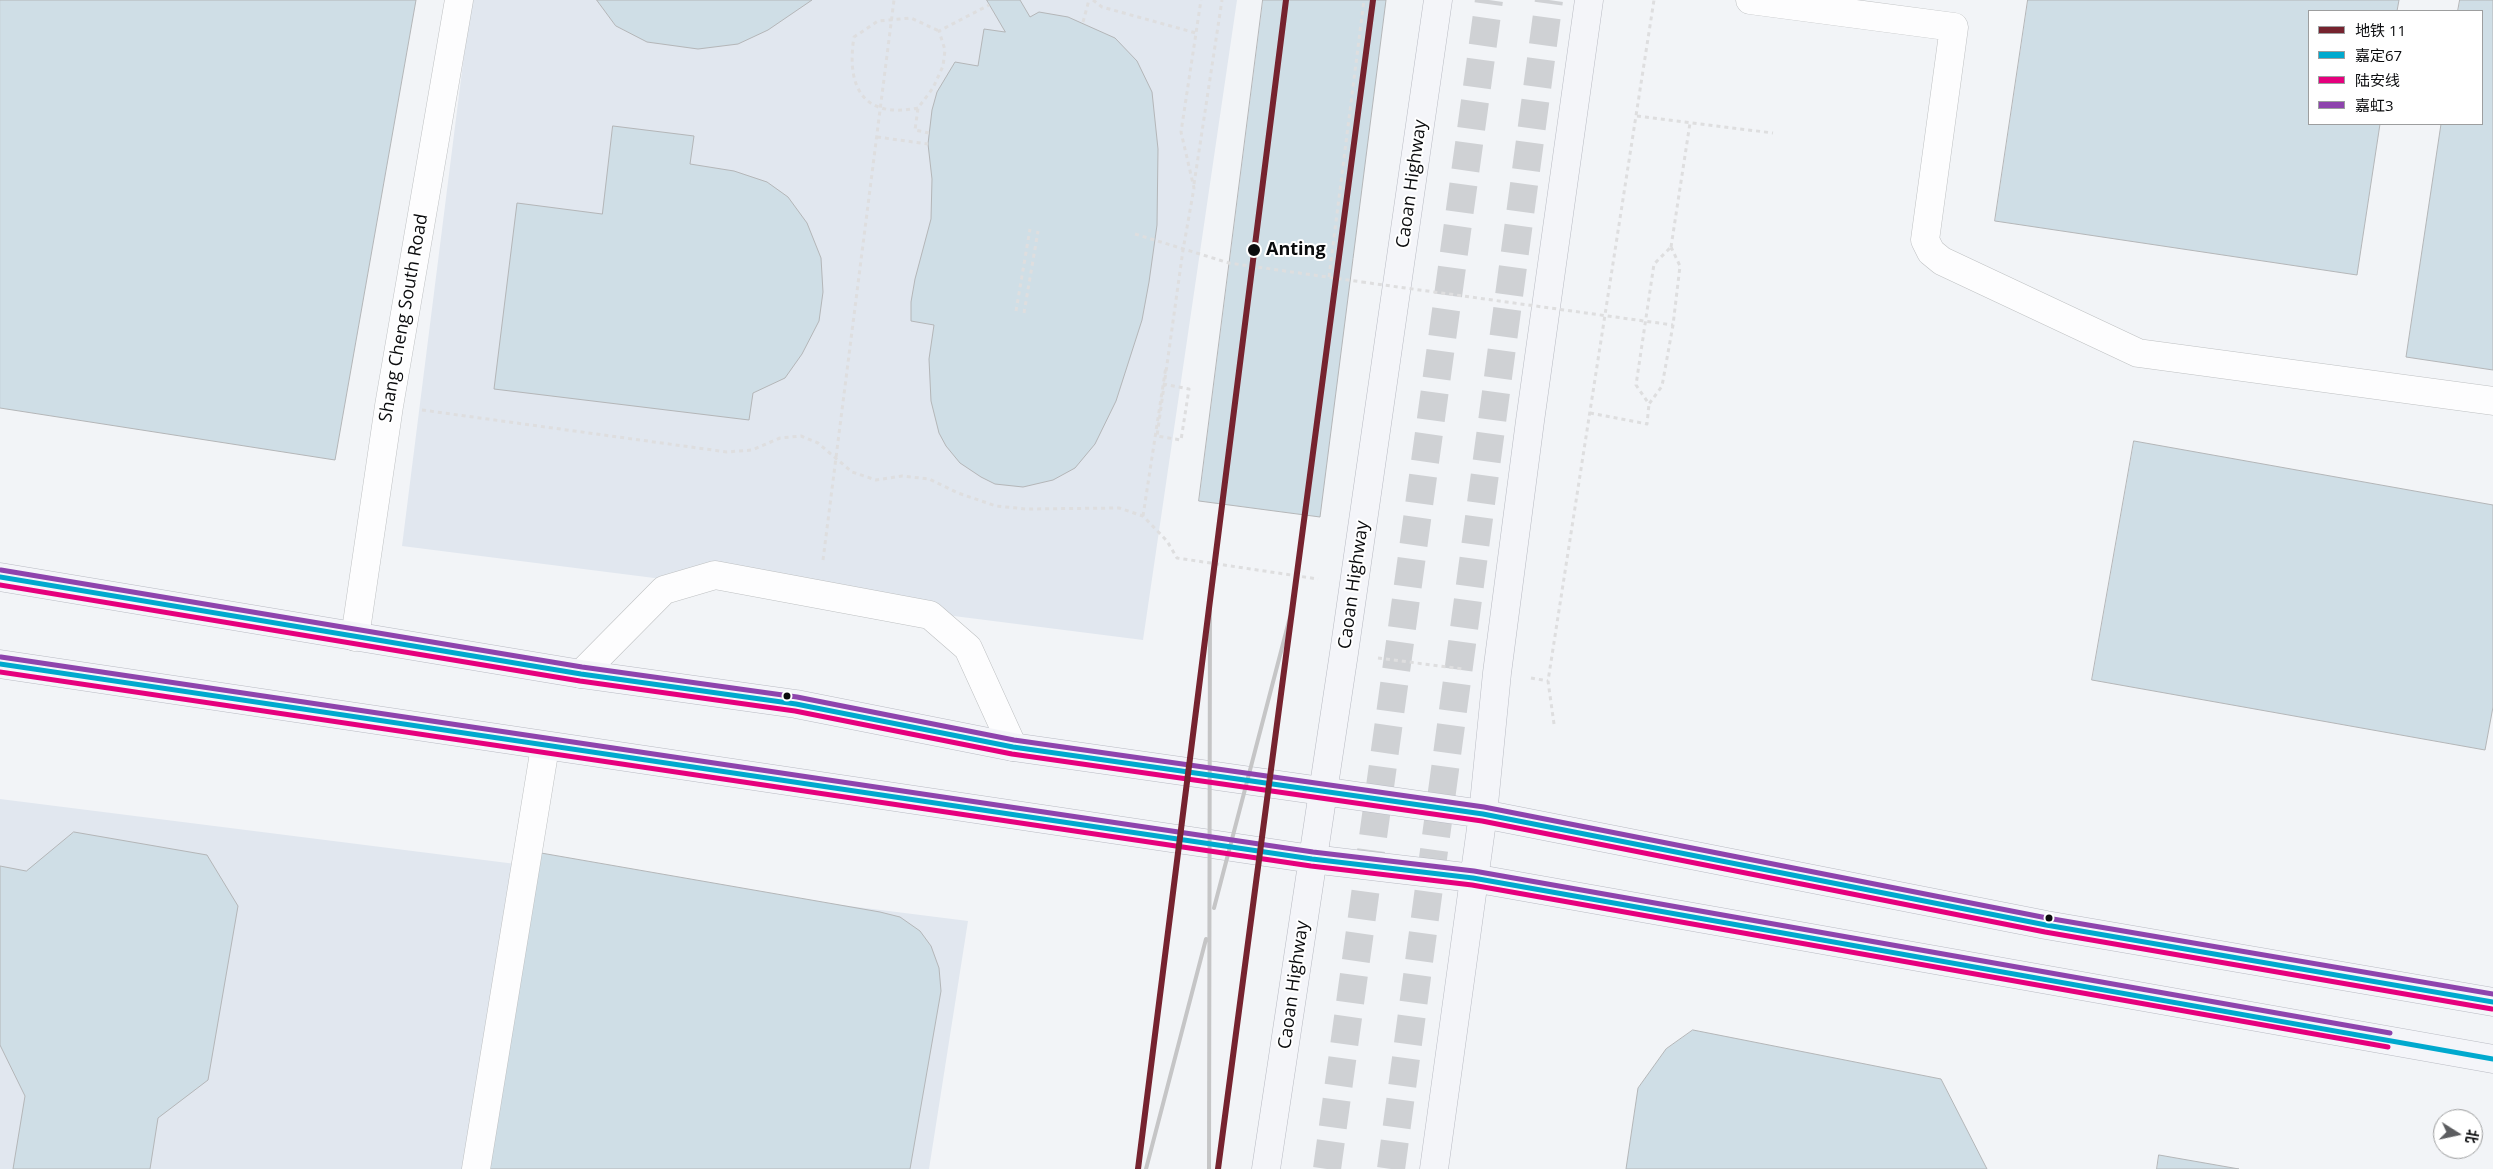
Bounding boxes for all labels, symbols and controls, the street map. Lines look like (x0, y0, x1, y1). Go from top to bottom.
legend (2308, 10, 2483, 125)
text: 地铁 11 (2355, 20, 2406, 40)
text: 嘉定67 (2355, 45, 2402, 65)
text: 陆安线 (2355, 70, 2400, 90)
text: 嘉虹3 (2355, 95, 2394, 115)
street label: Caoan Highway (1392, 118, 1432, 250)
street label: Shang Cheng South Road (375, 212, 433, 424)
place label: Anting (1266, 239, 1326, 261)
marker: Anting (1246, 242, 1262, 258)
street label: Caoan Highway (1334, 519, 1374, 651)
unlabelled marker (782, 691, 792, 701)
unlabelled marker (2044, 913, 2054, 923)
street label: Caoan Highway (1274, 919, 1314, 1051)
north arrow (2433, 1109, 2483, 1159)
text: 北 (2462, 1128, 2483, 1145)

